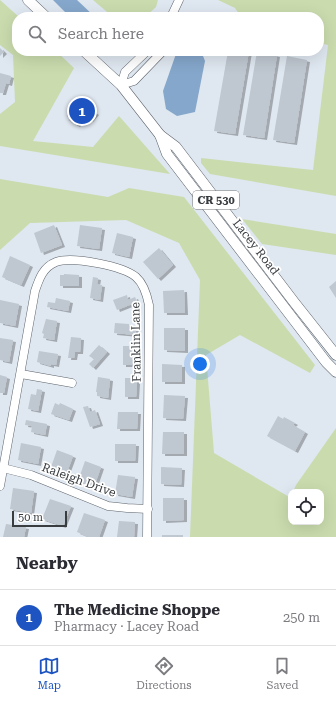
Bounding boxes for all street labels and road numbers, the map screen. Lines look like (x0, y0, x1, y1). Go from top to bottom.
road number: CR 530 (193, 191, 239, 209)
street label: Lacey Road (230, 216, 282, 278)
street label: Franklin Lane (128, 301, 144, 382)
street label: Raleigh Drive (40, 460, 118, 500)

